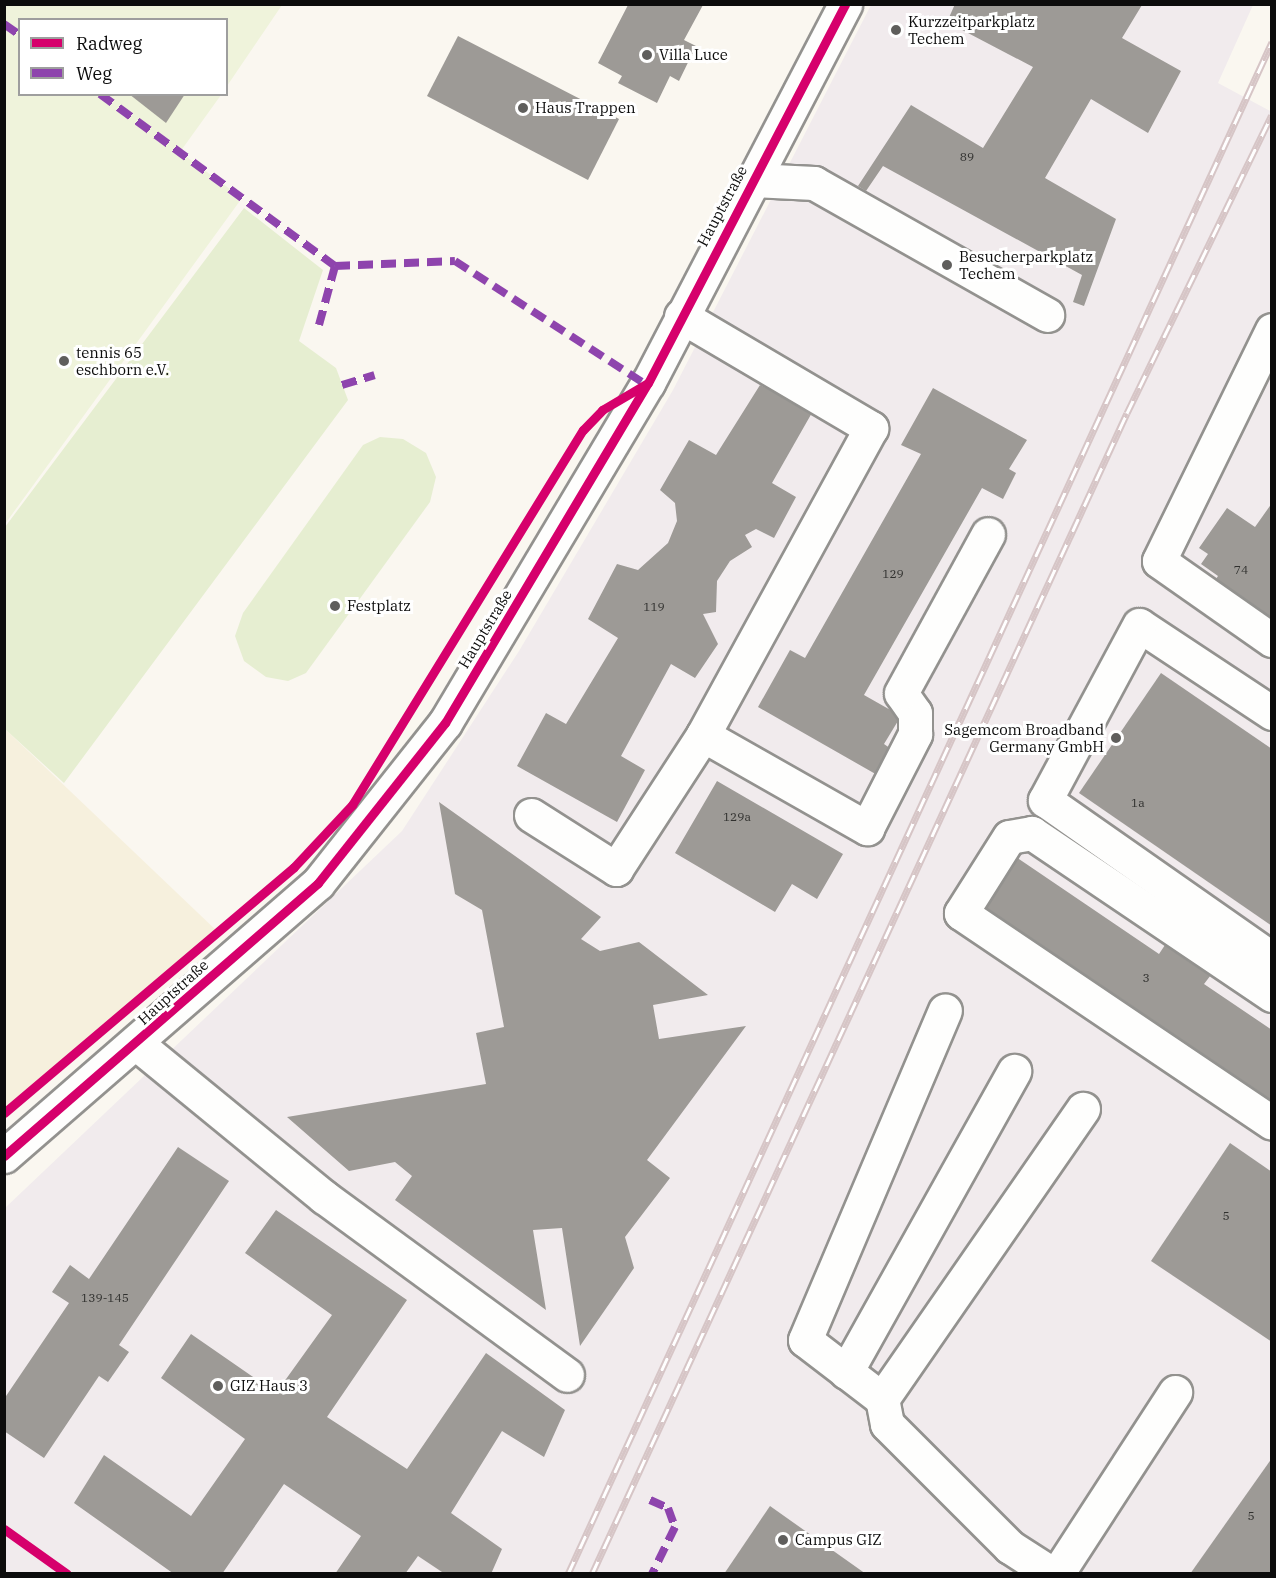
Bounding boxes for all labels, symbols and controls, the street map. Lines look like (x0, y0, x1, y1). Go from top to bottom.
place label: Kurzzeitparkplatz Techem (908, 12, 1035, 47)
legend (18, 18, 228, 96)
marker: Kurzzeitparkplatz Techem (889, 23, 903, 37)
text: Radweg (76, 32, 142, 55)
place label: Villa Luce (659, 46, 728, 64)
marker: Villa Luce (640, 48, 654, 62)
text: Weg (76, 62, 112, 85)
place label: Haus Trappen (535, 99, 636, 117)
marker: Haus Trappen (516, 101, 530, 115)
house number: 89 (960, 150, 974, 164)
street label: Hauptstraße (693, 163, 751, 249)
place label: Besucherparkplatz Techem (959, 247, 1093, 282)
marker: Besucherparkplatz Techem (940, 258, 954, 272)
place label: tennis 65 eschborn e.V. (76, 343, 169, 378)
marker: tennis 65 eschborn e.V. (57, 354, 71, 368)
house number: 74 (1234, 563, 1248, 577)
house number: 129 (882, 567, 904, 581)
street label: Hauptstraße (454, 586, 516, 672)
place label: Festplatz (347, 597, 411, 615)
marker: Festplatz (328, 599, 342, 613)
house number: 119 (643, 600, 665, 614)
place label: Sagemcom Broadband Germany GmbH (944, 720, 1104, 755)
marker: Sagemcom Broadband Germany GmbH (1109, 731, 1123, 745)
house number: 1a (1131, 796, 1145, 810)
house number: 129a (723, 810, 751, 824)
street label: Hauptstraße (134, 956, 212, 1028)
house number: 3 (1142, 971, 1150, 985)
house number: 5 (1222, 1209, 1230, 1223)
house number: 139-145 (81, 1291, 129, 1305)
place label: GIZ Haus 3 (230, 1377, 308, 1395)
marker: GIZ Haus 3 (211, 1379, 225, 1393)
house number: 5 (1247, 1509, 1255, 1523)
place label: Campus GIZ (795, 1531, 882, 1549)
marker: Campus GIZ (776, 1533, 790, 1547)

